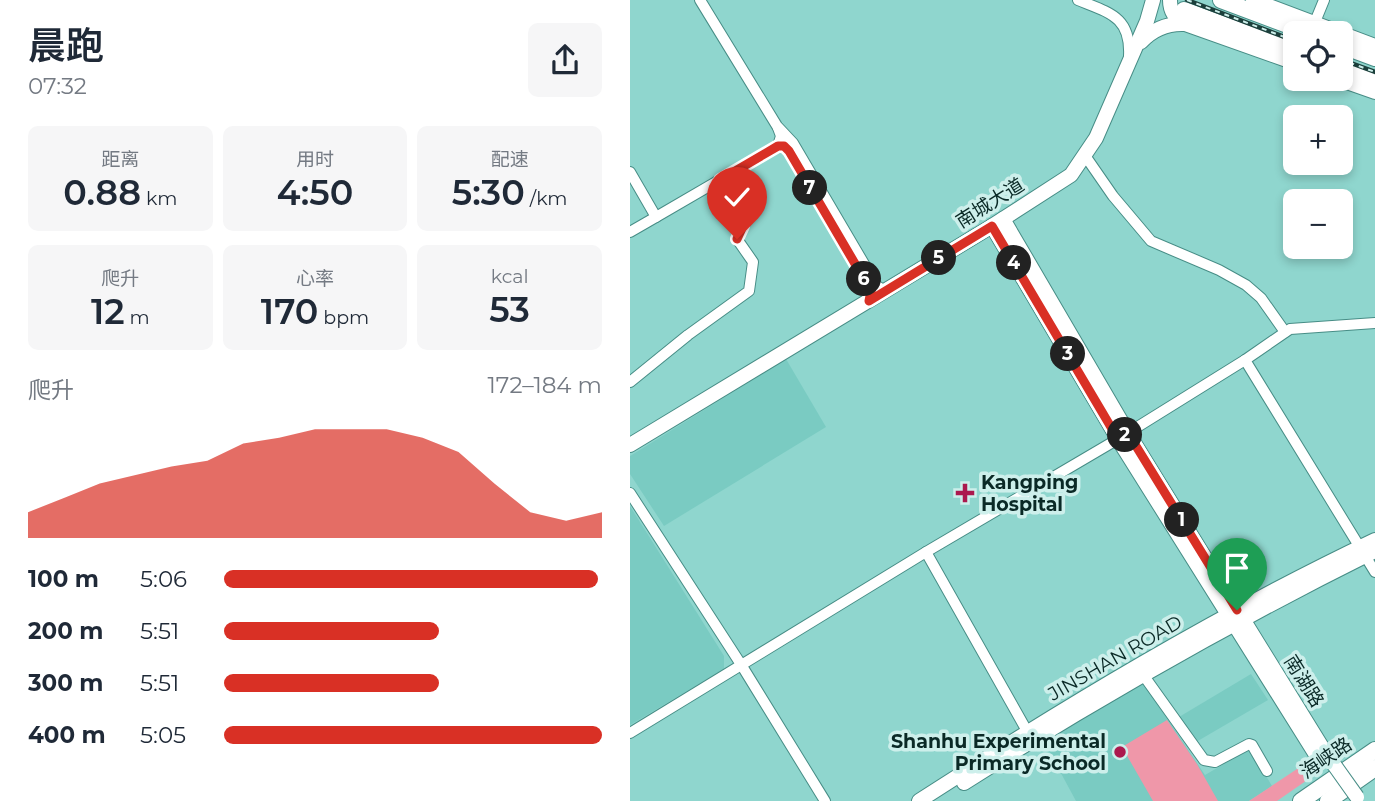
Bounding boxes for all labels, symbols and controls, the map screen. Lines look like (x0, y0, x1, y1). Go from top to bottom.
map controls (1283, 21, 1353, 259)
button: locate (1283, 21, 1353, 91)
text: 晨跑 (28, 22, 104, 69)
button: share (528, 23, 602, 97)
text: 07:32 (28, 72, 87, 100)
button: + (1283, 105, 1353, 175)
text: 距离 (101, 148, 139, 171)
text: 用时 (296, 148, 334, 171)
text: 配速 (491, 148, 529, 171)
pin (707, 167, 767, 239)
pin: 7 (792, 170, 828, 206)
text: 0.88 (63, 171, 141, 214)
text: 4:50 (277, 171, 353, 214)
text: 5:30 (452, 171, 525, 214)
street label: 南城大道 (952, 173, 1028, 233)
text: 7 (804, 176, 815, 199)
icon: check (718, 178, 756, 216)
text: km (141, 187, 177, 210)
text: /km (525, 187, 568, 210)
button: − (1283, 189, 1353, 259)
pin: 5 (922, 240, 956, 276)
text: 5 (933, 246, 944, 269)
pin: 4 (996, 246, 1032, 280)
text: 4 (1007, 251, 1020, 274)
pin: 6 (846, 262, 882, 296)
text: kcal (491, 265, 529, 288)
text: 爬升 (101, 267, 139, 290)
text: 心率 (296, 267, 334, 290)
text: 6 (857, 267, 870, 290)
text: 53 (489, 288, 530, 331)
text: 12 (91, 290, 125, 333)
text: 170 (261, 290, 318, 333)
text: m (125, 306, 150, 329)
text: bpm (318, 306, 369, 329)
pin: 3 (1050, 336, 1086, 372)
text: 3 (1062, 342, 1073, 365)
text: 172–184 m (488, 371, 602, 399)
text: 爬升 (28, 376, 74, 404)
pin: 2 (1107, 418, 1142, 452)
text: 2 (1119, 423, 1130, 446)
place label: Kangping Hospital (981, 471, 1078, 516)
marker: Kangping Hospital (955, 483, 975, 503)
pin: 1 (1164, 503, 1200, 538)
text: 1 (1178, 508, 1185, 531)
pin (1207, 538, 1267, 610)
icon: arrive (1218, 549, 1256, 587)
text: 100 m (28, 565, 99, 593)
text: 5:06 (140, 565, 187, 593)
street label: JINSHAN ROAD (1043, 610, 1186, 706)
text: 200 m (28, 617, 103, 645)
text: 5:51 (140, 617, 179, 645)
street label: 南湖路 (1279, 651, 1329, 711)
text: 300 m (28, 669, 104, 697)
text: 5:51 (140, 669, 179, 697)
text: 400 m (28, 721, 106, 749)
text: 5:05 (140, 721, 186, 749)
place label: Shanhu Experimental Primary School (891, 730, 1106, 775)
street label: 海峡路 (1296, 733, 1356, 783)
marker: Shanhu Experimental Primary School (1112, 744, 1128, 760)

